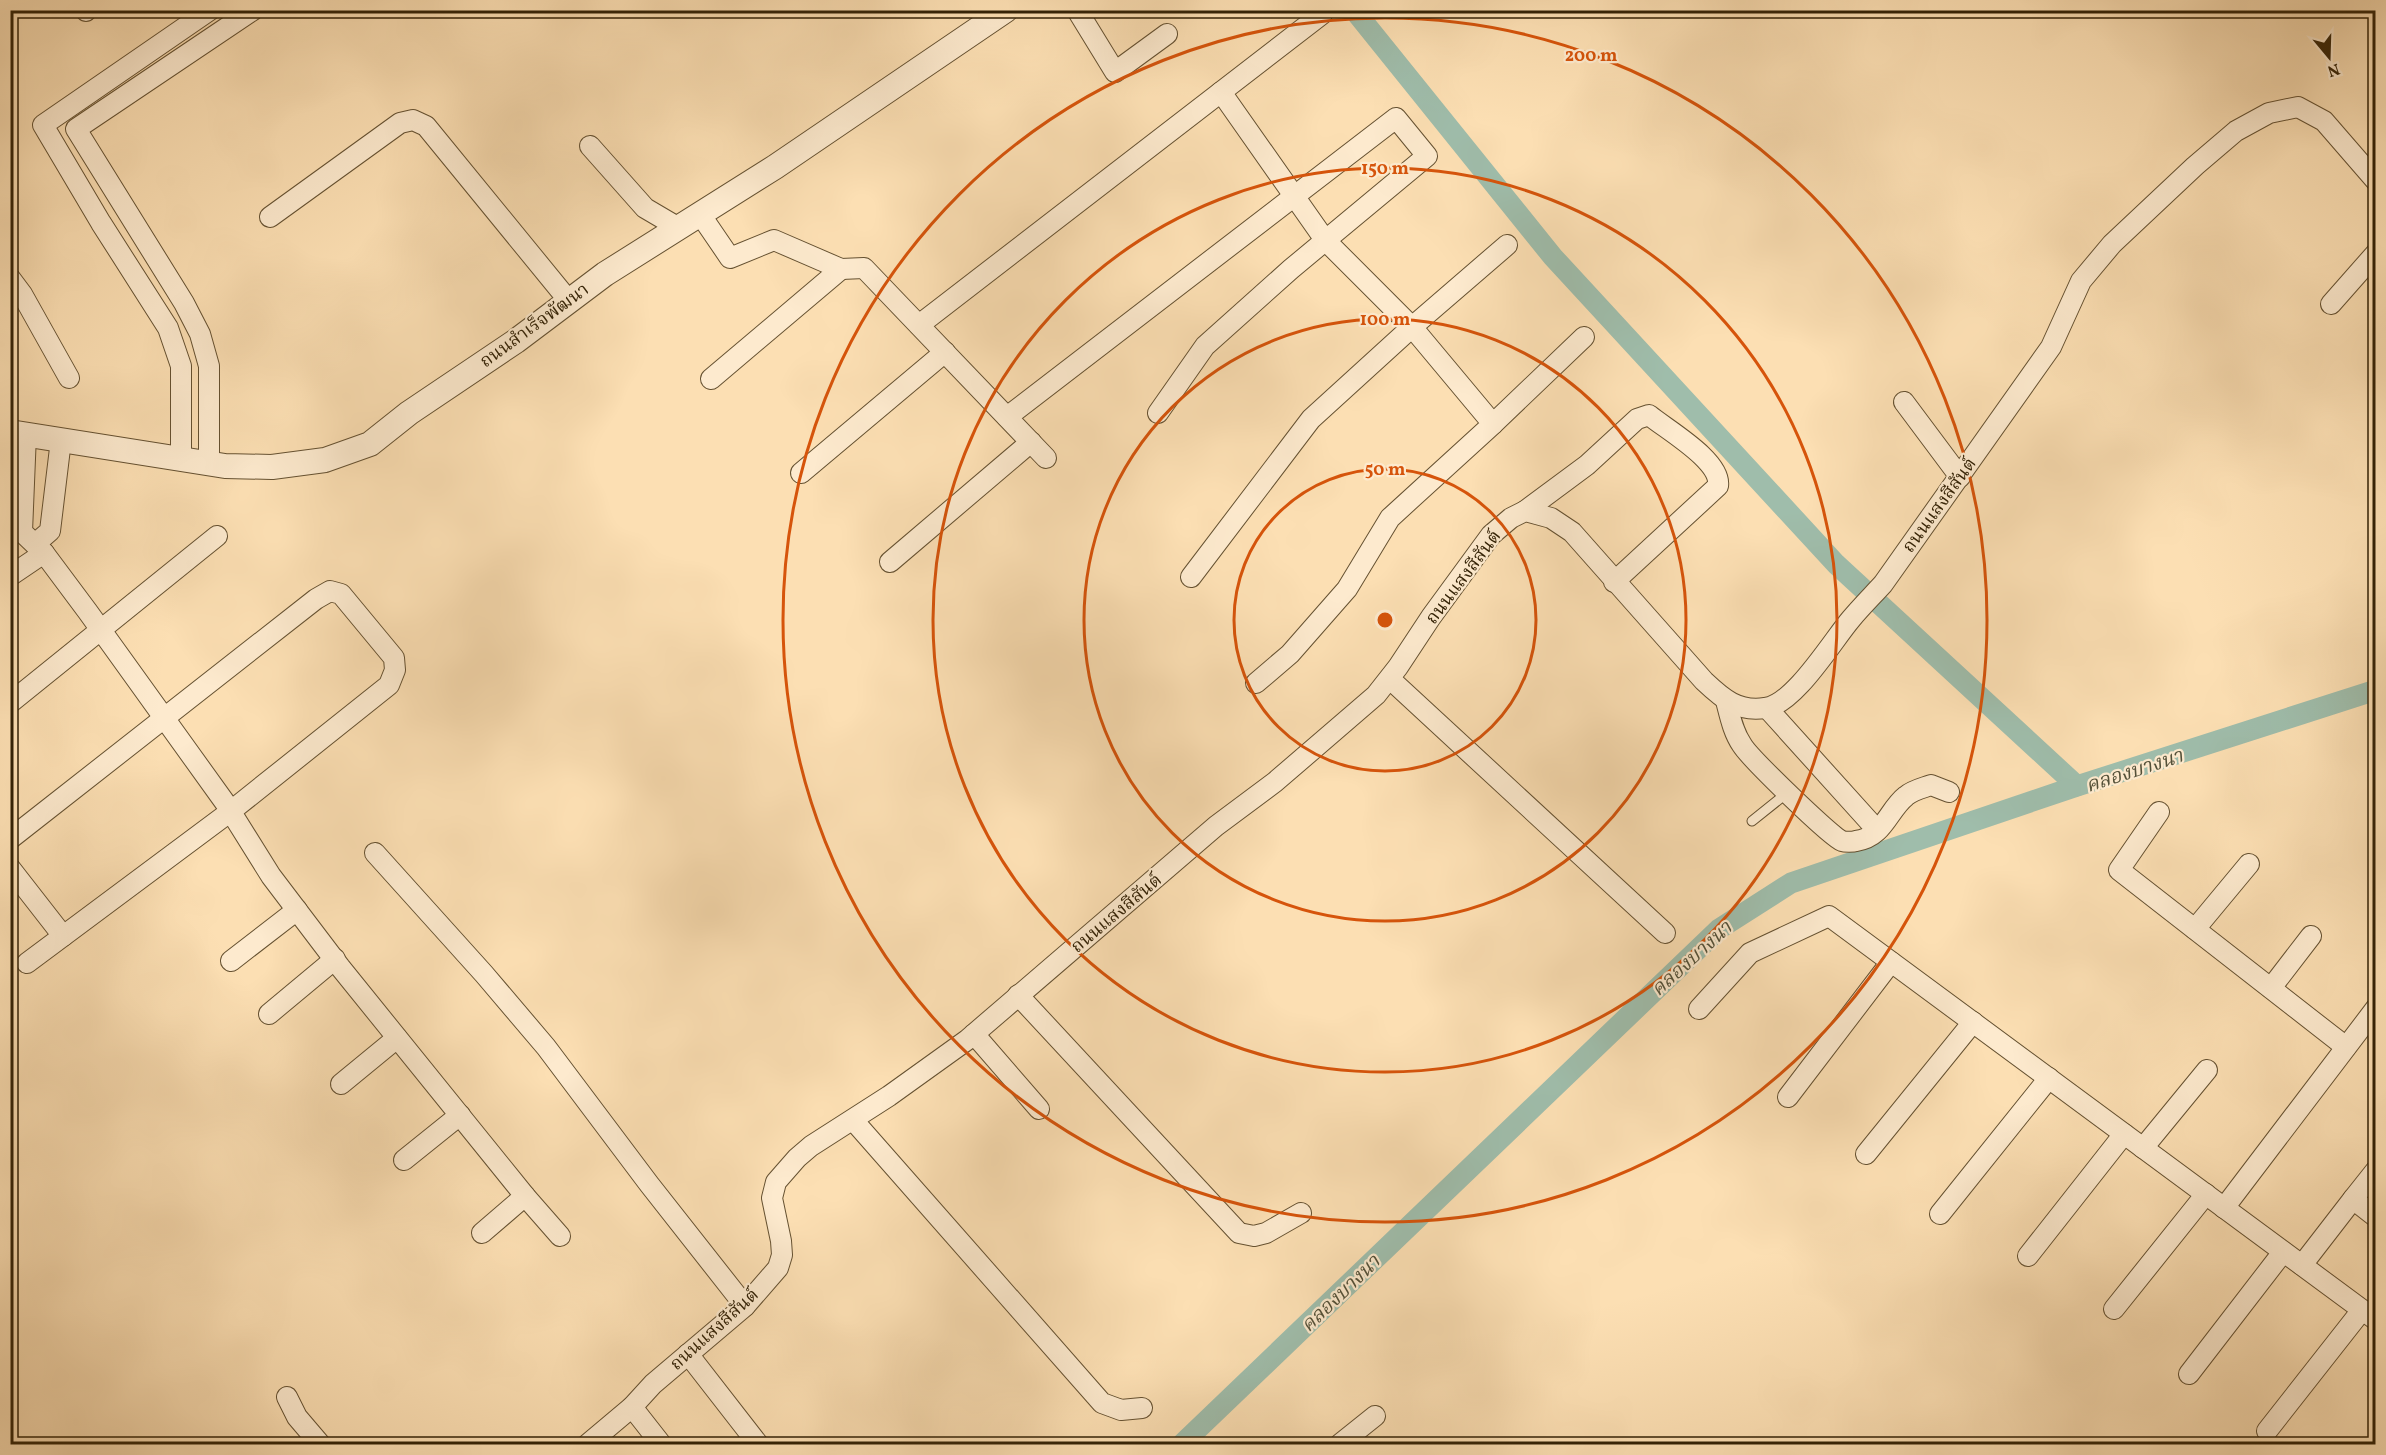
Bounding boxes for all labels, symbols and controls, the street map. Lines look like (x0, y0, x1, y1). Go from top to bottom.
north arrow (2299, 27, 2359, 87)
text: 200 m (1565, 44, 1617, 69)
text: N (2324, 57, 2342, 82)
text: 150 m (1361, 157, 1409, 182)
street label: ถนนสำเร็จพัฒนา (475, 278, 595, 374)
text: 100 m (1360, 308, 1410, 333)
street label: ถนนแสงสีสันต์ (1897, 453, 1983, 559)
text: 50 m (1365, 458, 1405, 483)
street label: ถนนแสงสีสันต์ (1421, 526, 1508, 630)
centre of rings (1375, 610, 1395, 630)
water label: คลองบางนา (2082, 743, 2188, 801)
street label: ถนนแสงสีสันต์ (1066, 869, 1168, 960)
water label: คลองบางนา (1645, 915, 1740, 1004)
water label: คลองบางนา (1295, 1249, 1388, 1340)
street label: ถนนแสงสีสันต์ (665, 1283, 765, 1377)

